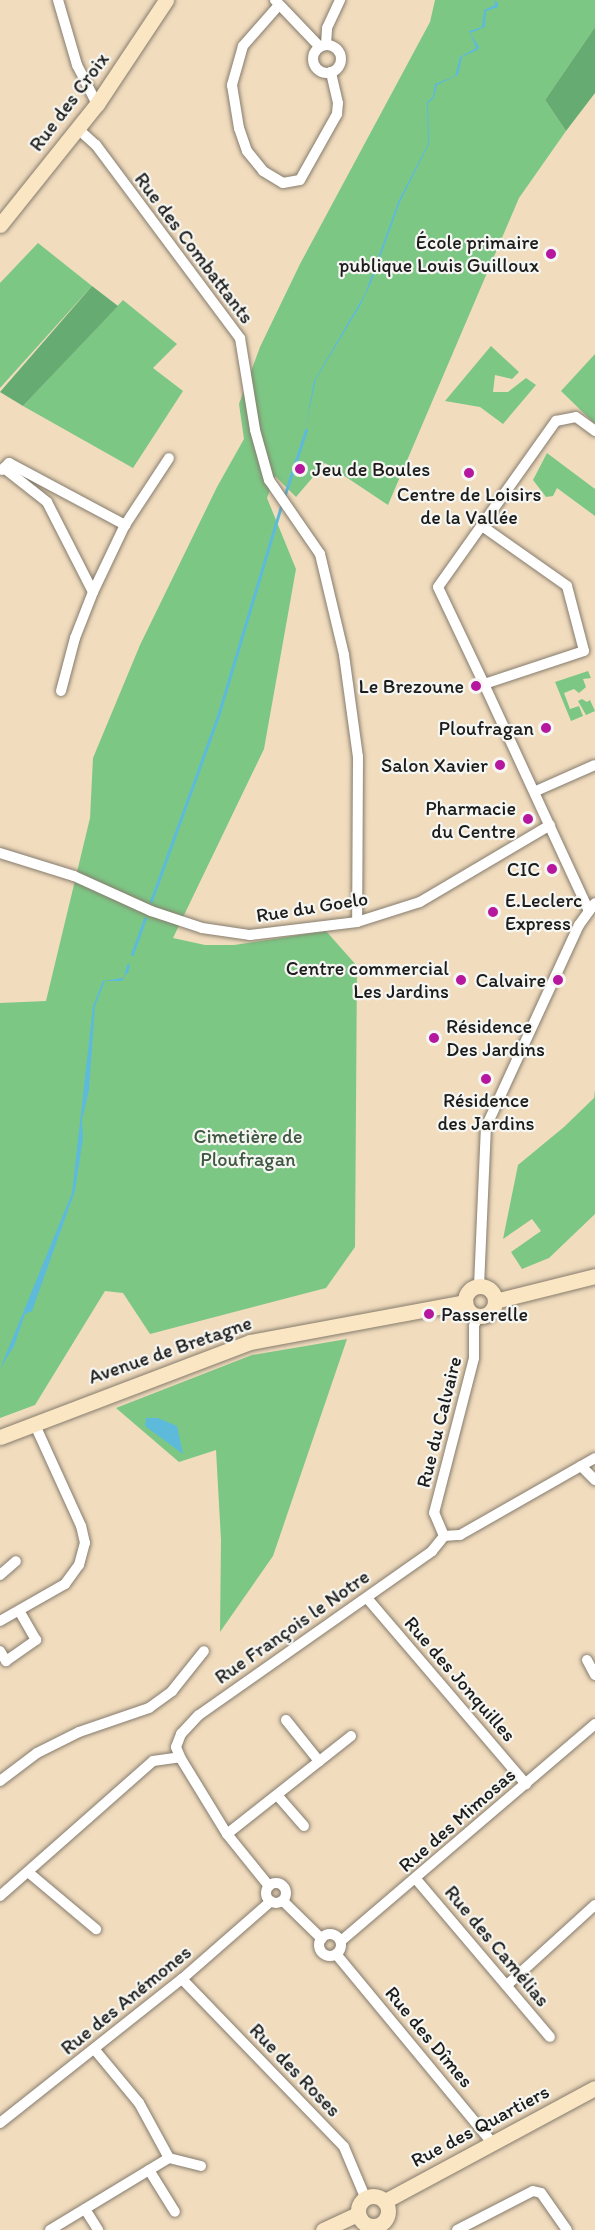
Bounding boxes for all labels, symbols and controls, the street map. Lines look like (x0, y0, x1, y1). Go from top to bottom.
street label: Rue des Croix (24, 48, 114, 156)
street label: Rue des Combattants (129, 167, 259, 329)
place label: École primaire publique Louis Guilloux (339, 231, 539, 278)
marker: École primaire publique Louis Guilloux (544, 247, 558, 261)
place label: Jeu de Boules (312, 457, 430, 481)
marker: Jeu de Boules (293, 462, 307, 476)
marker: Centre de Loisirs de la Vallée (462, 466, 476, 480)
place label: Centre de Loisirs de la Vallée (397, 482, 541, 529)
place label: Le Brezoune (358, 674, 464, 698)
marker: Le Brezoune (469, 679, 483, 693)
place label: Ploufragan (439, 716, 534, 740)
marker: Ploufragan (539, 721, 553, 735)
place label: Salon Xavier (381, 753, 488, 777)
marker: Salon Xavier (493, 758, 507, 772)
place label: Pharmacie du Centre (425, 796, 516, 843)
marker: Pharmacie du Centre (521, 812, 535, 826)
place label: CIC (507, 857, 540, 881)
marker: CIC (545, 862, 559, 876)
street label: Rue du Goelo (254, 886, 370, 928)
place label: E.Leclerc Express (505, 888, 582, 935)
marker: E.Leclerc Express (486, 905, 500, 919)
place label: Centre commercial Les Jardins (286, 957, 449, 1004)
place label: Calvaire (475, 968, 546, 992)
marker: Centre commercial Les Jardins (454, 973, 468, 987)
marker: Calvaire (551, 973, 565, 987)
place label: Résidence Des Jardins (446, 1014, 546, 1061)
marker: Résidence Des Jardins (427, 1031, 441, 1045)
marker: Résidence des Jardins (479, 1072, 493, 1086)
place label: Résidence des Jardins (437, 1088, 535, 1135)
park label: Cimetière de Ploufragan (194, 1124, 302, 1171)
place label: Passerelle (441, 1302, 528, 1326)
marker: Passerelle (422, 1307, 436, 1321)
street label: Avenue de Bretagne (85, 1311, 255, 1389)
street label: Rue du Calvaire (411, 1354, 467, 1490)
street label: Rue François le Notre (210, 1565, 374, 1689)
street label: Rue des Jonquilles (399, 1612, 521, 1746)
street label: Rue des Mimosas (394, 1763, 520, 1877)
street label: Rue des Camélias (439, 1881, 555, 2011)
street label: Rue des Anémones (56, 1940, 196, 2060)
street label: Rue des Dîmes (380, 1982, 478, 2092)
street label: Rue des Roses (245, 2018, 345, 2122)
street label: Rue des Quartiers (407, 2079, 553, 2173)

